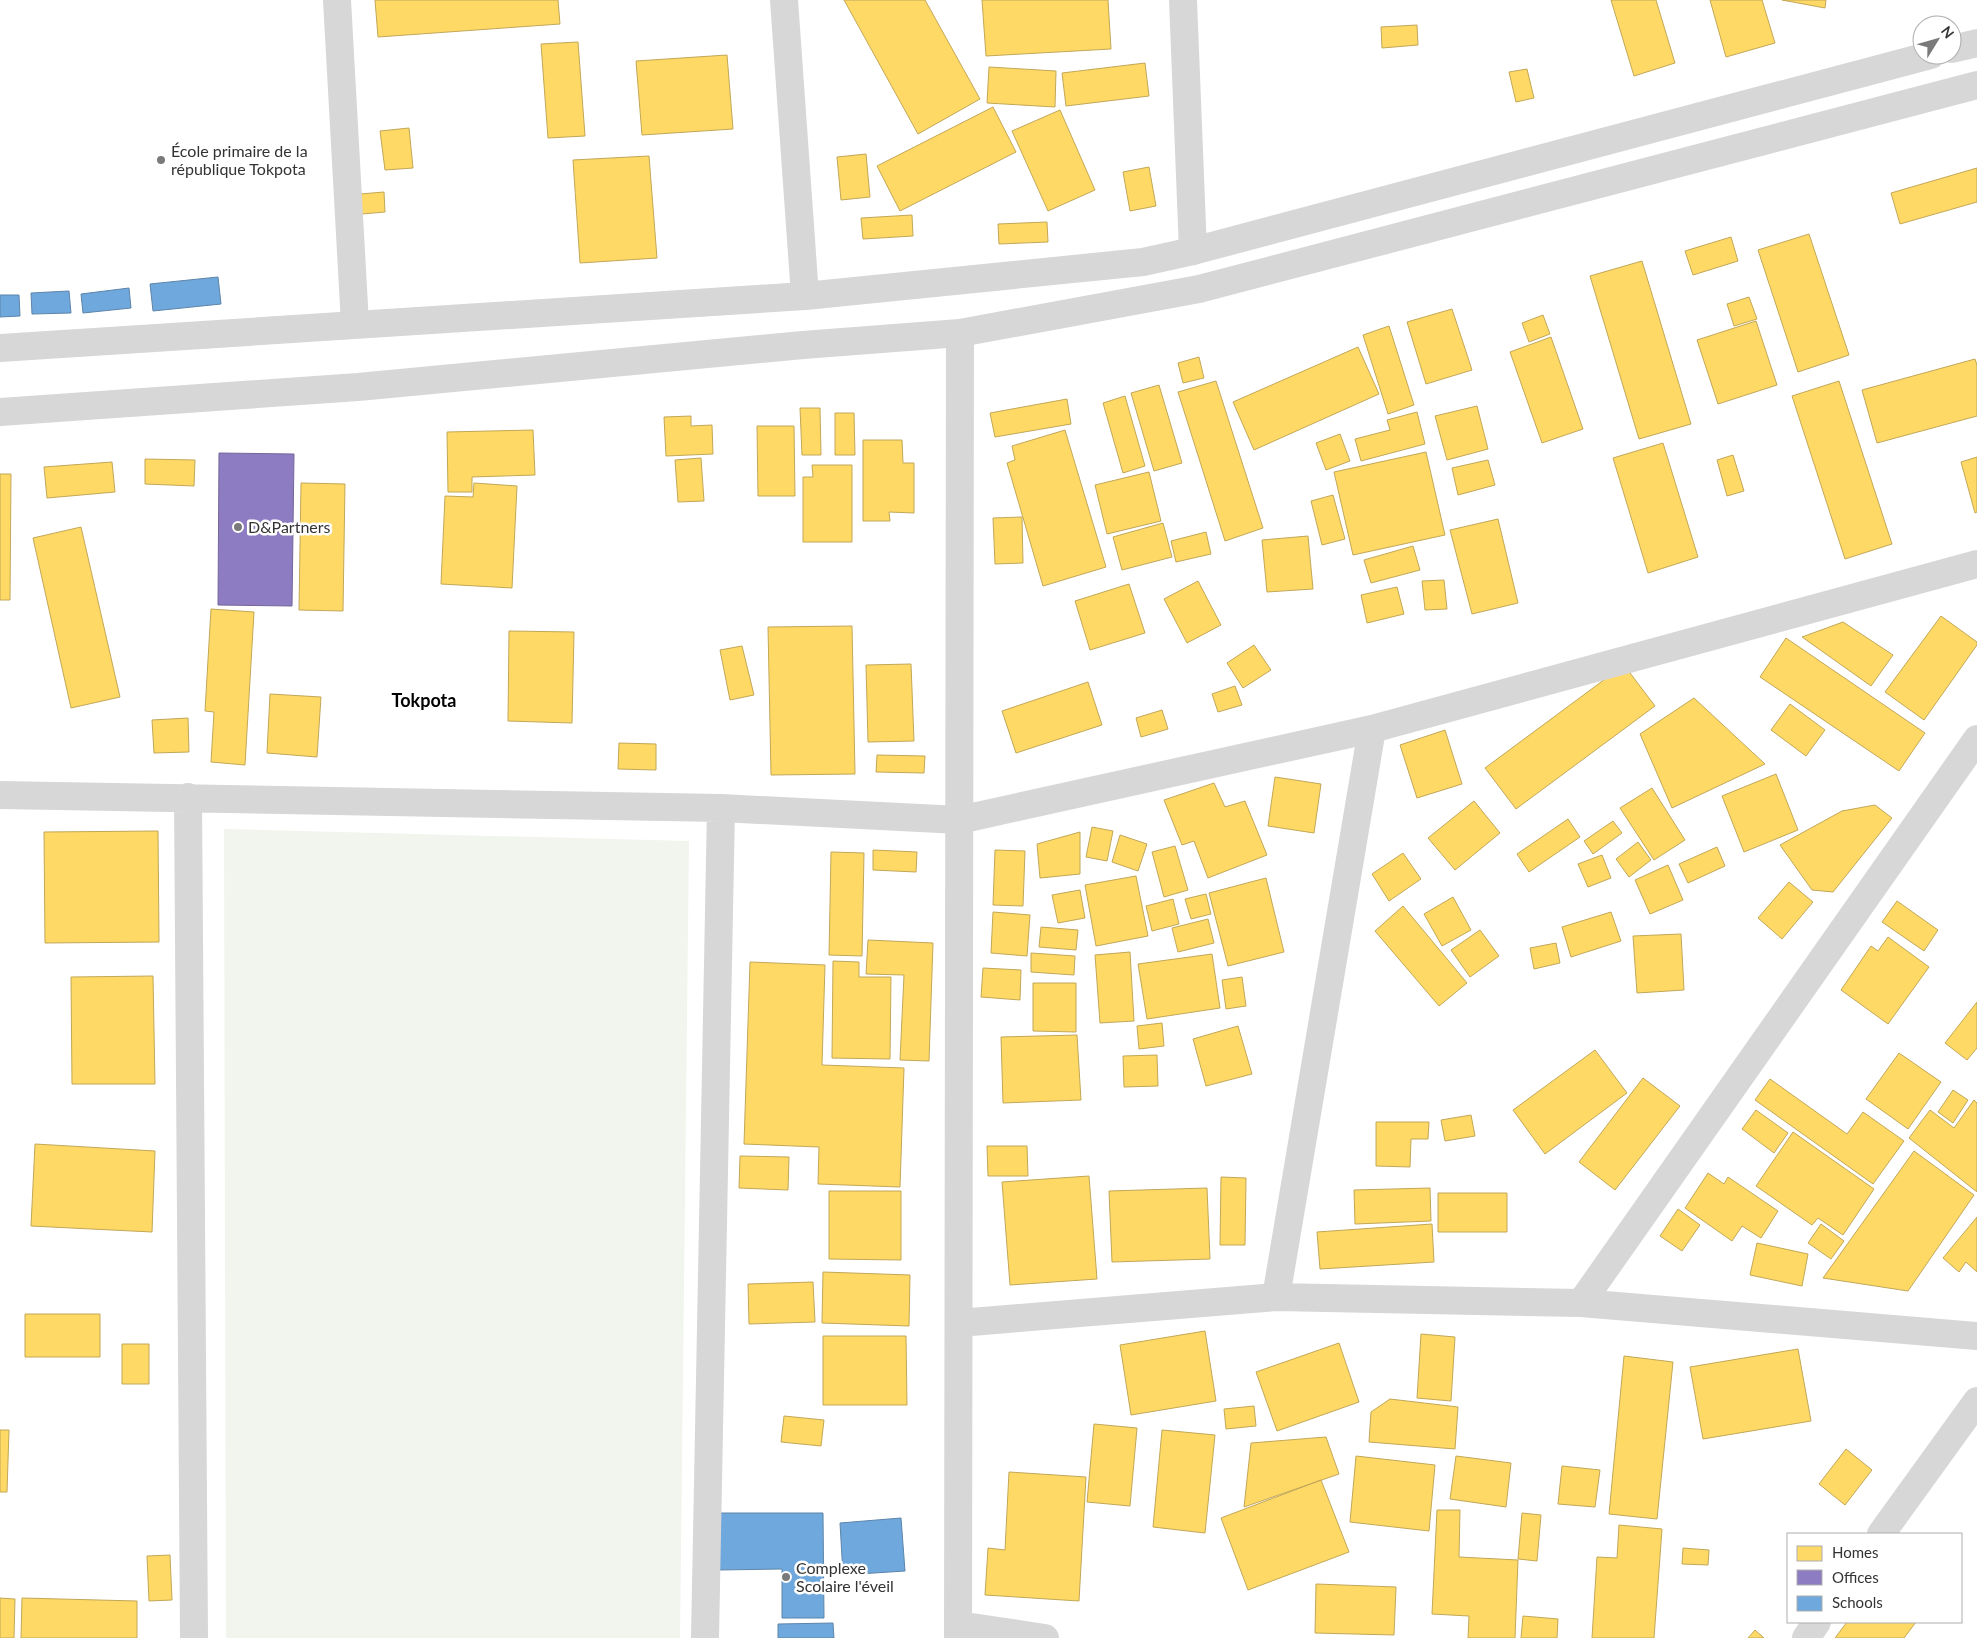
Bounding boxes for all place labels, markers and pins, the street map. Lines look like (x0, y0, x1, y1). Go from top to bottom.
place label: École primaire de la république Tokpota (171, 141, 308, 178)
marker: École primaire de la république Tokpota (155, 154, 167, 166)
place label: D&Partners (248, 517, 331, 536)
marker: D&Partners (232, 521, 244, 533)
place label: Complexe Scolaire l'éveil (796, 1558, 894, 1595)
marker: Complexe Scolaire l'éveil (780, 1571, 792, 1583)

